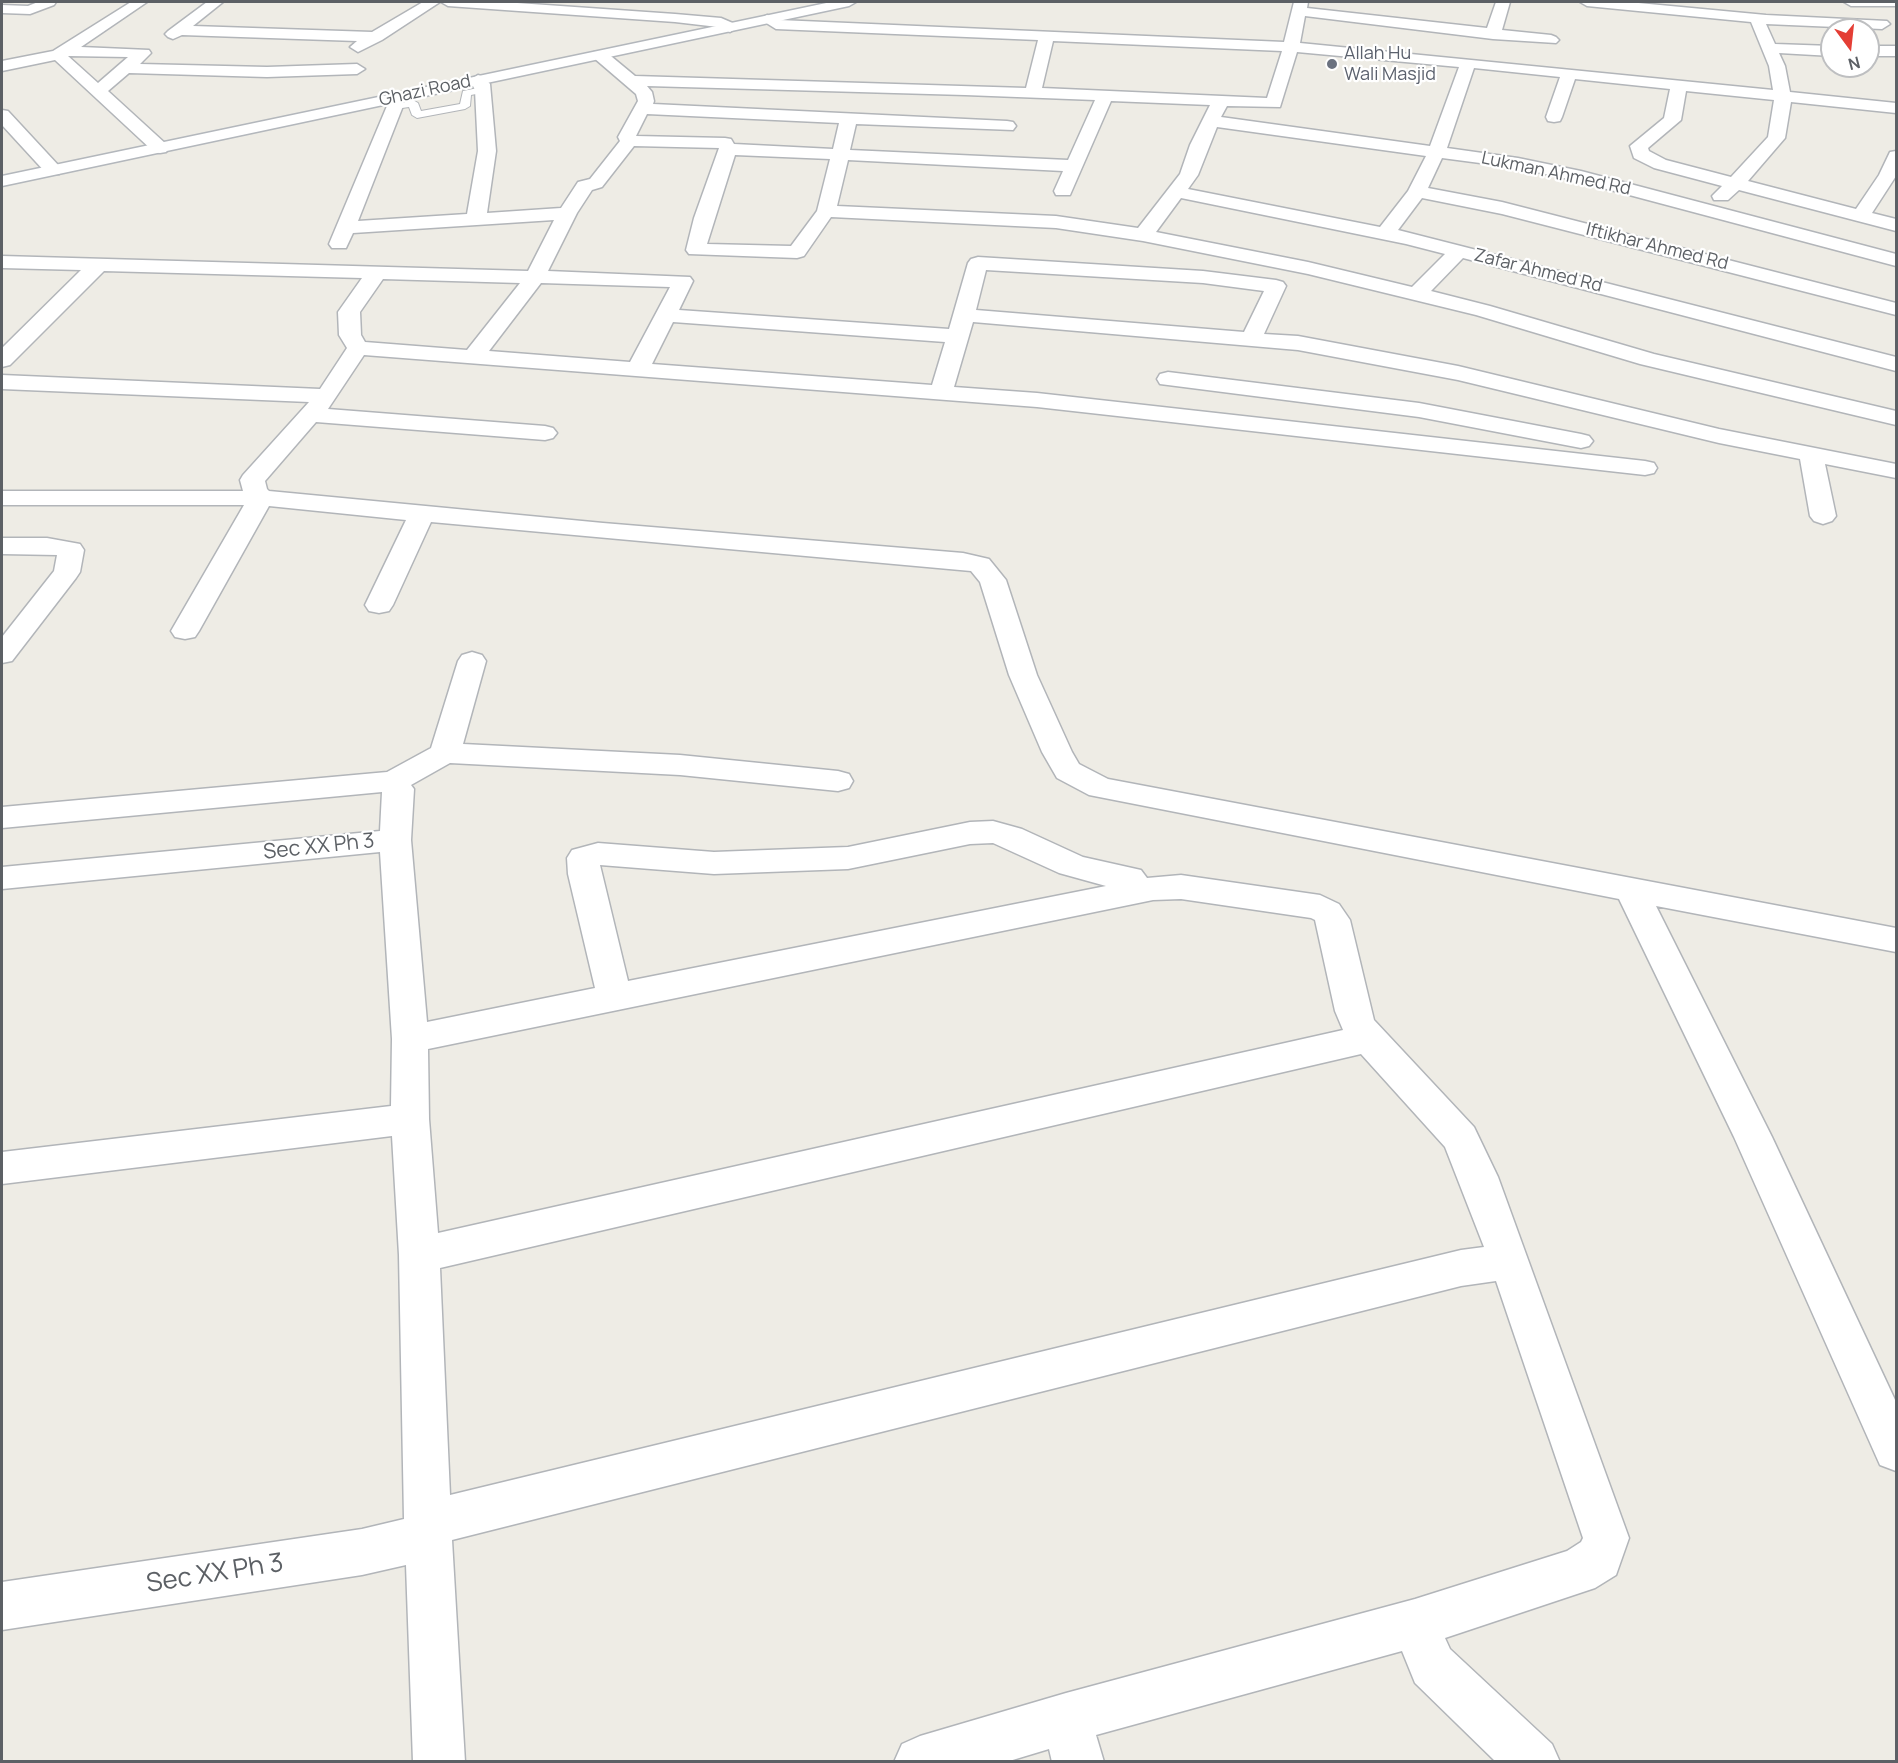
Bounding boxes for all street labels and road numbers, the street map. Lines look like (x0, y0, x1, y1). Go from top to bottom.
street label: Ghazi Road (377, 71, 473, 111)
street label: Lukman Ahmed Rd (1479, 148, 1633, 200)
street label: Iftikhar Ahmed Rd (1584, 219, 1730, 275)
street label: Zafar Ahmed Rd (1472, 245, 1604, 297)
street label: Sec XX Ph 3 (262, 829, 376, 865)
street label: Sec XX Ph 3 (144, 1548, 286, 1600)

